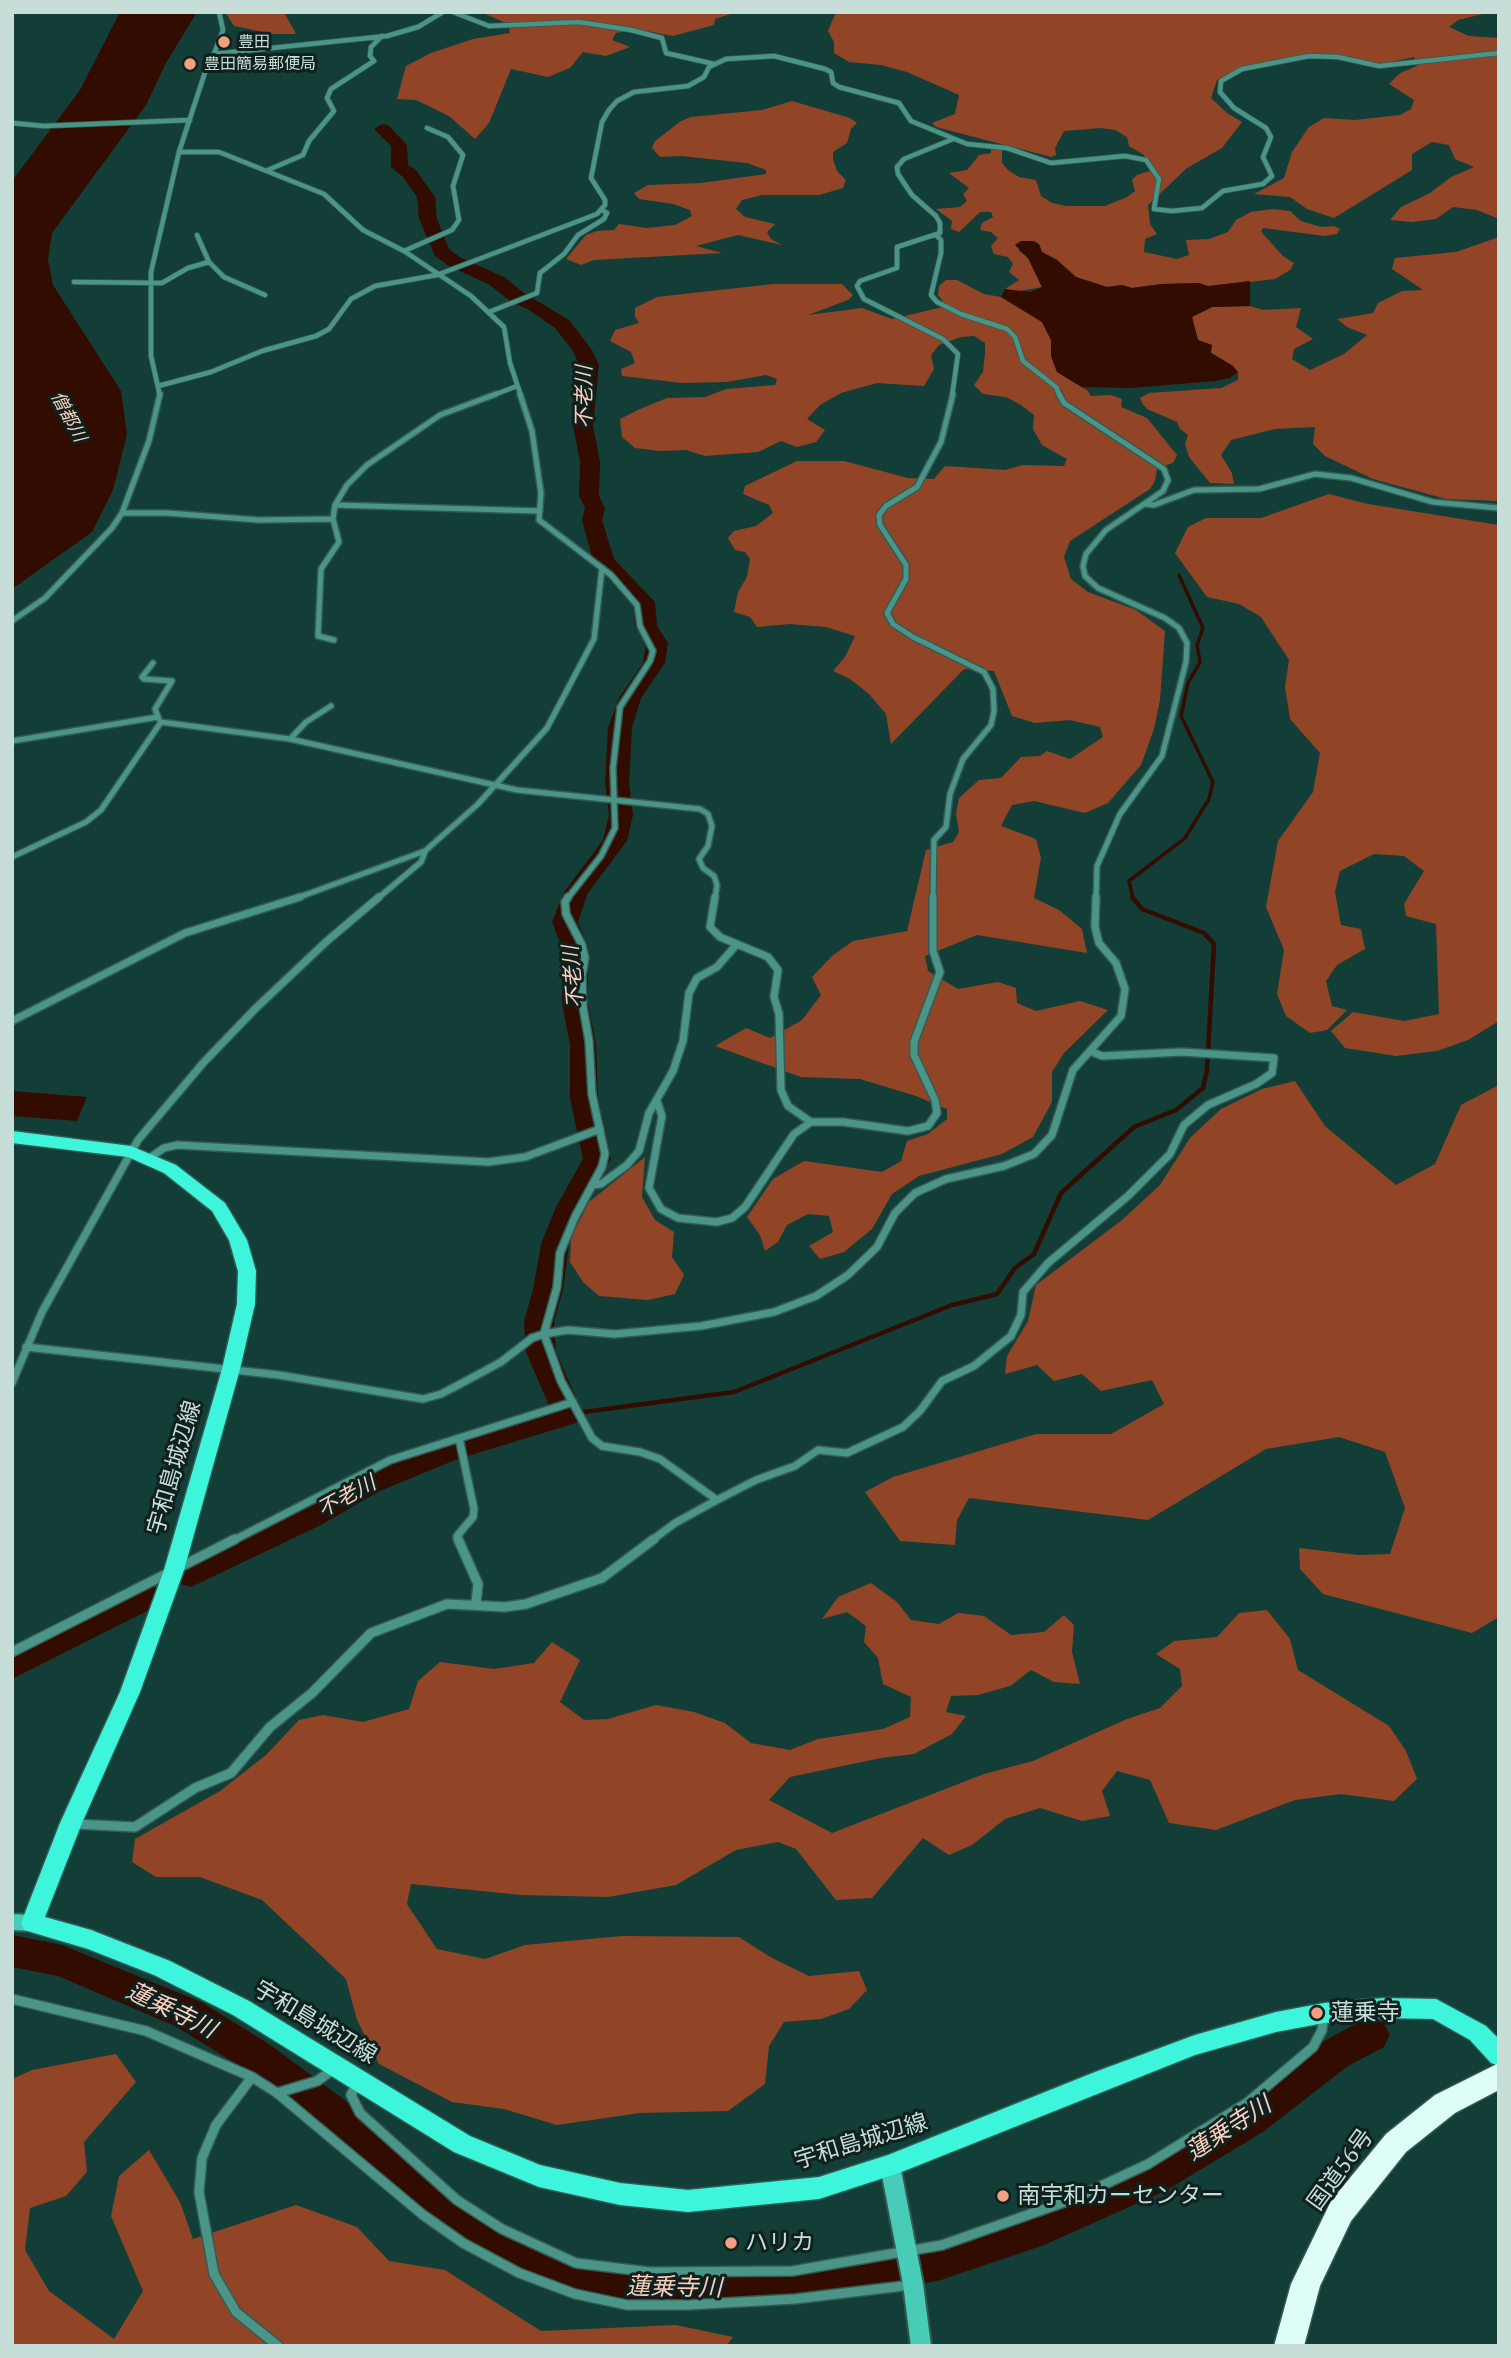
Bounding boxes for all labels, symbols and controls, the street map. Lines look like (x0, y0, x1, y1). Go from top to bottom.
place label: 豊田 (238, 32, 270, 52)
marker: 豊田 (216, 34, 232, 50)
place label: 豊田簡易郵便局 (204, 54, 316, 74)
marker: 豊田簡易郵便局 (182, 56, 198, 72)
water label: 不老川 (572, 366, 598, 428)
water label: 僧都川 (46, 388, 90, 446)
water label: 不老川 (559, 945, 589, 1009)
street label: 宇和島城辺線 (143, 1398, 207, 1538)
water label: 不老川 (313, 1471, 381, 1523)
street label: 宇和島城辺線 (249, 1976, 381, 2070)
water label: 蓮乗寺川 (122, 1977, 220, 2045)
place label: 蓮乗寺 (1331, 1999, 1400, 2027)
marker: 蓮乗寺 (1309, 2005, 1325, 2021)
water label: 蓮乗寺川 (1181, 2091, 1277, 2167)
street label: 宇和島城辺線 (791, 2109, 931, 2175)
street label: 国道56号 (1302, 2124, 1380, 2216)
place label: 南宇和カーセンター (1017, 2182, 1224, 2210)
marker: 南宇和カーセンター (995, 2188, 1011, 2204)
place label: ハリカ (745, 2229, 814, 2257)
marker: ハリカ (723, 2235, 739, 2251)
water label: 蓮乗寺川 (626, 2273, 722, 2303)

